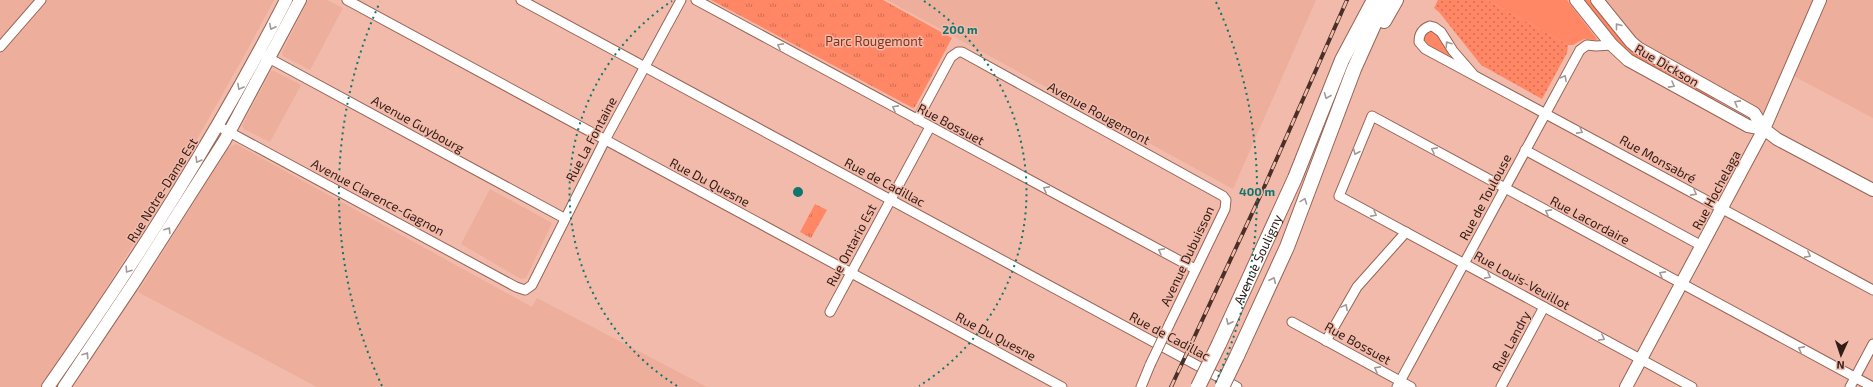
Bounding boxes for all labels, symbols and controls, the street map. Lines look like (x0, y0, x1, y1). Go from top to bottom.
one-way arrow (270, 22, 277, 30)
text: 200 m (942, 22, 978, 36)
one-way arrow (1615, 23, 1622, 30)
park label: Parc Rougemont (825, 33, 923, 49)
street label: Rue Dickson (1632, 40, 1702, 90)
one-way arrow (1445, 41, 1453, 48)
one-way arrow (777, 43, 785, 51)
one-way arrow (1559, 75, 1567, 83)
street label: Avenue Rougemont (1045, 78, 1153, 148)
one-way arrow (1668, 80, 1675, 87)
one-way arrow (237, 83, 245, 90)
street label: Avenue Guybourg (369, 92, 467, 156)
one-way arrow (1323, 92, 1331, 99)
street label: Rue La Fontaine (562, 94, 620, 184)
street label: Rue Bossuet (915, 100, 987, 148)
one-way arrow (1734, 101, 1741, 108)
one-way arrow (892, 105, 899, 113)
one-way arrow (1576, 127, 1583, 134)
street label: Rue Monsabré (1617, 131, 1699, 187)
street label: Rue Notre-Dame Est (123, 135, 201, 245)
one-way arrow (1431, 147, 1438, 154)
street label: Rue Hochelaga (1688, 148, 1744, 232)
one-way arrow (1353, 149, 1361, 156)
street label: Rue de Toulouse (1456, 151, 1514, 243)
street label: Rue Du Quesne (667, 154, 753, 210)
street label: Rue de Cadillac (842, 154, 928, 210)
street label: Avenue Clarence-Gagnon (309, 155, 447, 239)
one-way arrow (195, 156, 202, 163)
text: 400 m (1239, 184, 1275, 198)
centre of rings (791, 185, 805, 199)
one-way arrow (1043, 187, 1050, 194)
one-way arrow (1690, 189, 1697, 196)
street label: Rue Lacordaire (1548, 192, 1632, 248)
one-way arrow (1300, 198, 1308, 205)
street label: Rue Ontario Est (823, 201, 879, 289)
street label: Avenue Dubuisson (1157, 203, 1217, 309)
one-way arrow (1545, 209, 1552, 216)
one-way arrow (1369, 210, 1377, 217)
street label: Avenue Souligny (1230, 212, 1285, 307)
one-way arrow (163, 227, 170, 234)
street label: Rue Louis-Veuillot (1471, 247, 1573, 313)
one-way arrow (1158, 248, 1165, 256)
one-way arrow (1804, 251, 1811, 258)
one-way arrow (126, 266, 133, 273)
one-way arrow (1659, 271, 1666, 278)
one-way arrow (1484, 272, 1491, 279)
one-way arrow (1268, 276, 1276, 284)
one-way arrow (1340, 304, 1348, 311)
street label: Rue Du Quesne (953, 308, 1039, 364)
street label: Rue de Cadillac (1127, 308, 1213, 364)
street label: Rue Landry (1488, 308, 1534, 374)
one-way arrow (1226, 318, 1234, 326)
street label: Rue Bossuet (1322, 318, 1394, 368)
one-way arrow (1598, 333, 1606, 341)
north arrow (1821, 335, 1861, 375)
one-way arrow (1798, 346, 1806, 353)
one-way arrow (81, 352, 88, 359)
text: N (1836, 359, 1845, 372)
one-way arrow (1374, 366, 1381, 373)

